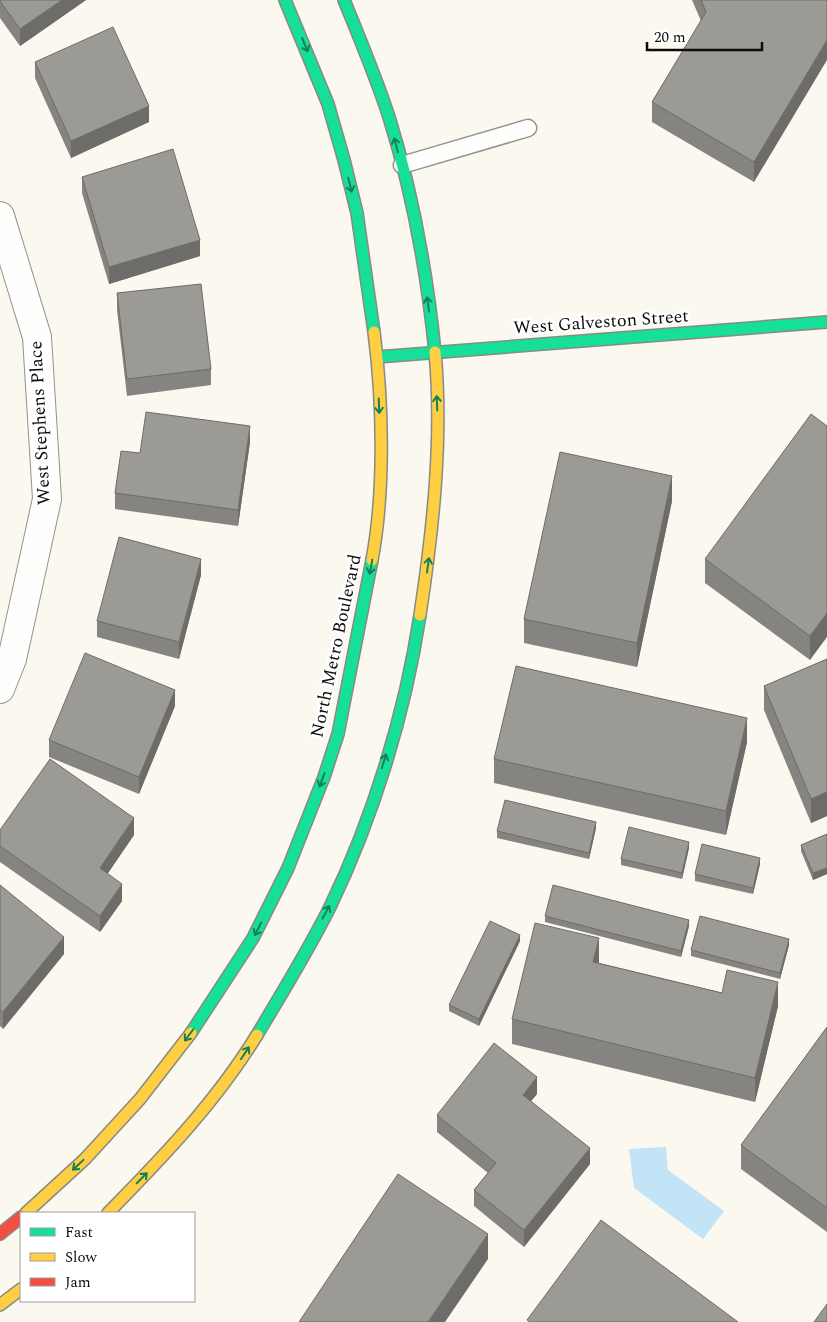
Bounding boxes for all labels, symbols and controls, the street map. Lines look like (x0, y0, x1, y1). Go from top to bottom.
scale bar (647, 20, 762, 52)
text: 20 m (654, 26, 686, 49)
one-way arrow (301, 37, 310, 52)
one-way arrow (391, 137, 400, 153)
one-way arrow (346, 176, 355, 192)
one-way arrow (423, 296, 433, 312)
street label: West Galveston Street (512, 302, 690, 342)
street label: West Stephens Place (22, 340, 58, 506)
one-way arrow (432, 395, 442, 411)
one-way arrow (375, 397, 384, 413)
street label: North Metro Boulevard (303, 552, 369, 740)
one-way arrow (423, 557, 433, 573)
one-way arrow (365, 559, 375, 575)
one-way arrow (380, 753, 390, 769)
one-way arrow (317, 772, 326, 787)
one-way arrow (321, 905, 331, 920)
one-way arrow (253, 921, 262, 936)
one-way arrow (184, 1028, 195, 1041)
one-way arrow (240, 1046, 250, 1060)
one-way arrow (72, 1159, 84, 1171)
one-way arrow (136, 1172, 148, 1185)
legend (20, 1212, 195, 1302)
text: Fast (65, 1221, 93, 1244)
text: Slow (65, 1246, 97, 1269)
text: Jam (65, 1271, 91, 1294)

